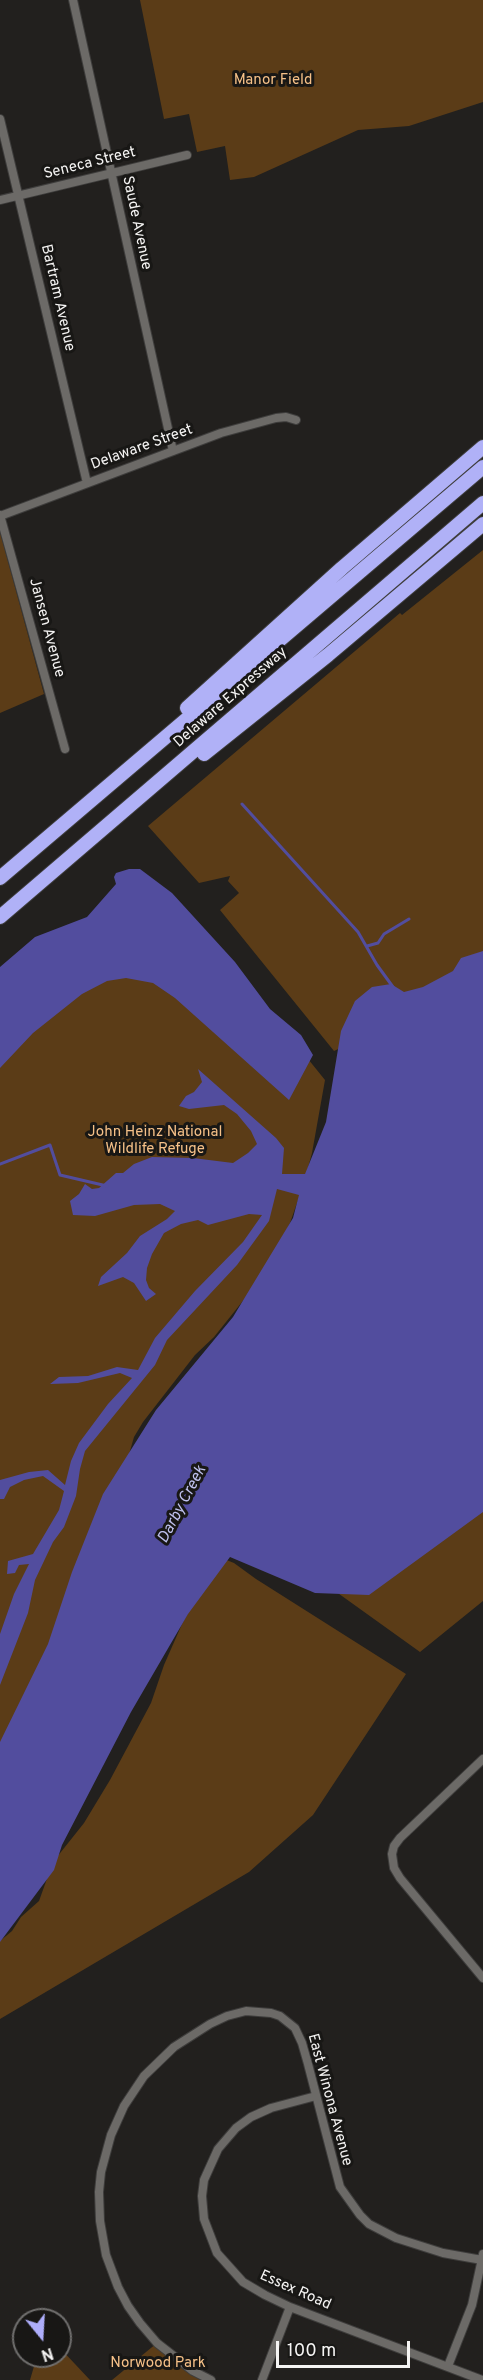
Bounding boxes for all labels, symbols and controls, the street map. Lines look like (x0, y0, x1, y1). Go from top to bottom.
park label: Manor Field (234, 72, 312, 90)
street label: Seneca Street (42, 144, 138, 184)
street label: Saude Avenue (117, 174, 155, 272)
street label: Bartram Avenue (36, 243, 78, 353)
street label: Delaware Street (89, 421, 195, 475)
street label: Jansen Avenue (24, 576, 68, 680)
street label: Delaware Expressway (171, 644, 291, 752)
park label: John Heinz National Wildlife Refuge (88, 1124, 222, 1159)
water label: Darby Creek (155, 1463, 211, 1547)
street label: East Winona Avenue (303, 2032, 355, 2168)
street label: Essex Road (257, 2267, 333, 2315)
north arrow (12, 2308, 72, 2368)
scale bar (279, 2329, 412, 2367)
text: 100 m (287, 2340, 336, 2363)
text: N (38, 2342, 56, 2365)
park label: Norwood Park (110, 2355, 206, 2373)

